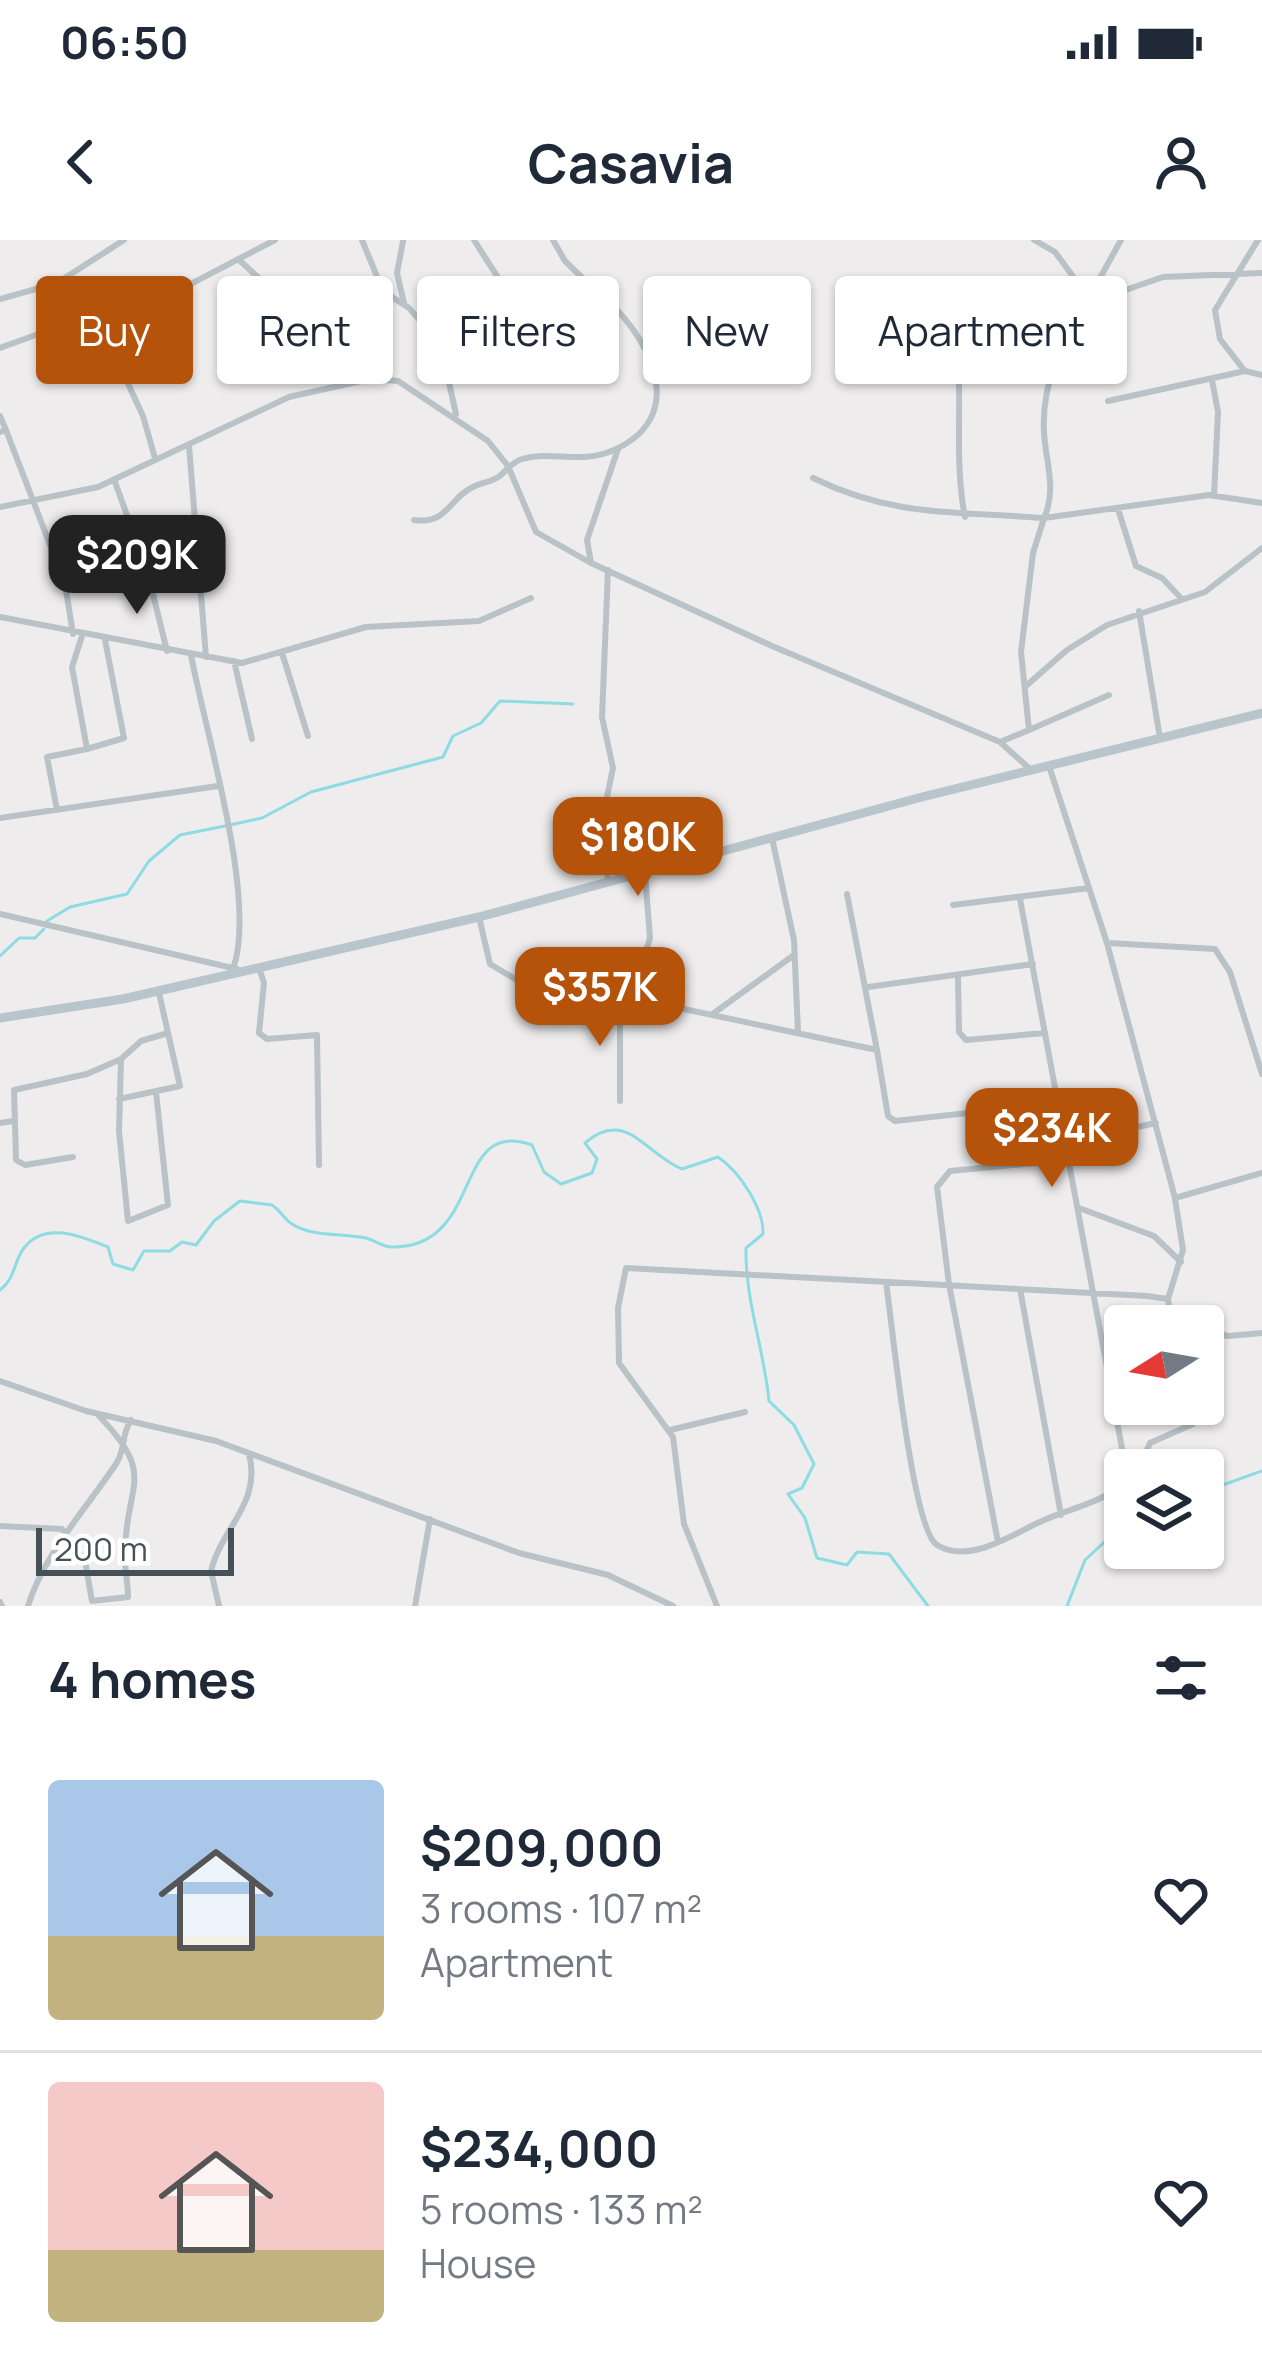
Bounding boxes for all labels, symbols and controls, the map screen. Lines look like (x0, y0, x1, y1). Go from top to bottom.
text: 06:50 (60, 11, 189, 73)
text: Casavia (528, 125, 734, 199)
icon: back (48, 129, 114, 195)
icon: person (1148, 129, 1214, 195)
chip: Buy (36, 276, 193, 384)
chip: Rent (217, 276, 393, 384)
chip: Filters (417, 276, 619, 384)
chip: New (643, 276, 811, 384)
chip: Apartment (835, 276, 1127, 384)
pin: $209K (53, 515, 221, 617)
text: $209K (76, 527, 198, 581)
pin: $180K (554, 797, 722, 899)
text: $180K (580, 809, 696, 863)
pin: $357K (516, 947, 684, 1049)
text: $357K (542, 959, 658, 1013)
pin: $234K (968, 1088, 1136, 1190)
text: $234K (992, 1100, 1112, 1154)
north arrow (1104, 1305, 1224, 1425)
map controls (1104, 1305, 1224, 1569)
button: layers (1104, 1449, 1224, 1569)
scale bar (36, 1522, 234, 1575)
text: 200 m (54, 1526, 148, 1571)
text: 4 homes (48, 1644, 256, 1713)
icon: filters (1148, 1645, 1214, 1711)
text: $209,000 (420, 1812, 664, 1881)
icon: home (144, 1828, 288, 1972)
icon: heart (1148, 1867, 1214, 1933)
text: 3 rooms · 107 m² (420, 1881, 702, 1935)
text: Apartment (420, 1935, 613, 1989)
text: $234,000 (420, 2113, 658, 2182)
icon: home (144, 2130, 288, 2274)
icon: heart (1148, 2169, 1214, 2235)
text: 5 rooms · 133 m² (420, 2182, 703, 2236)
text: House (420, 2236, 536, 2290)

